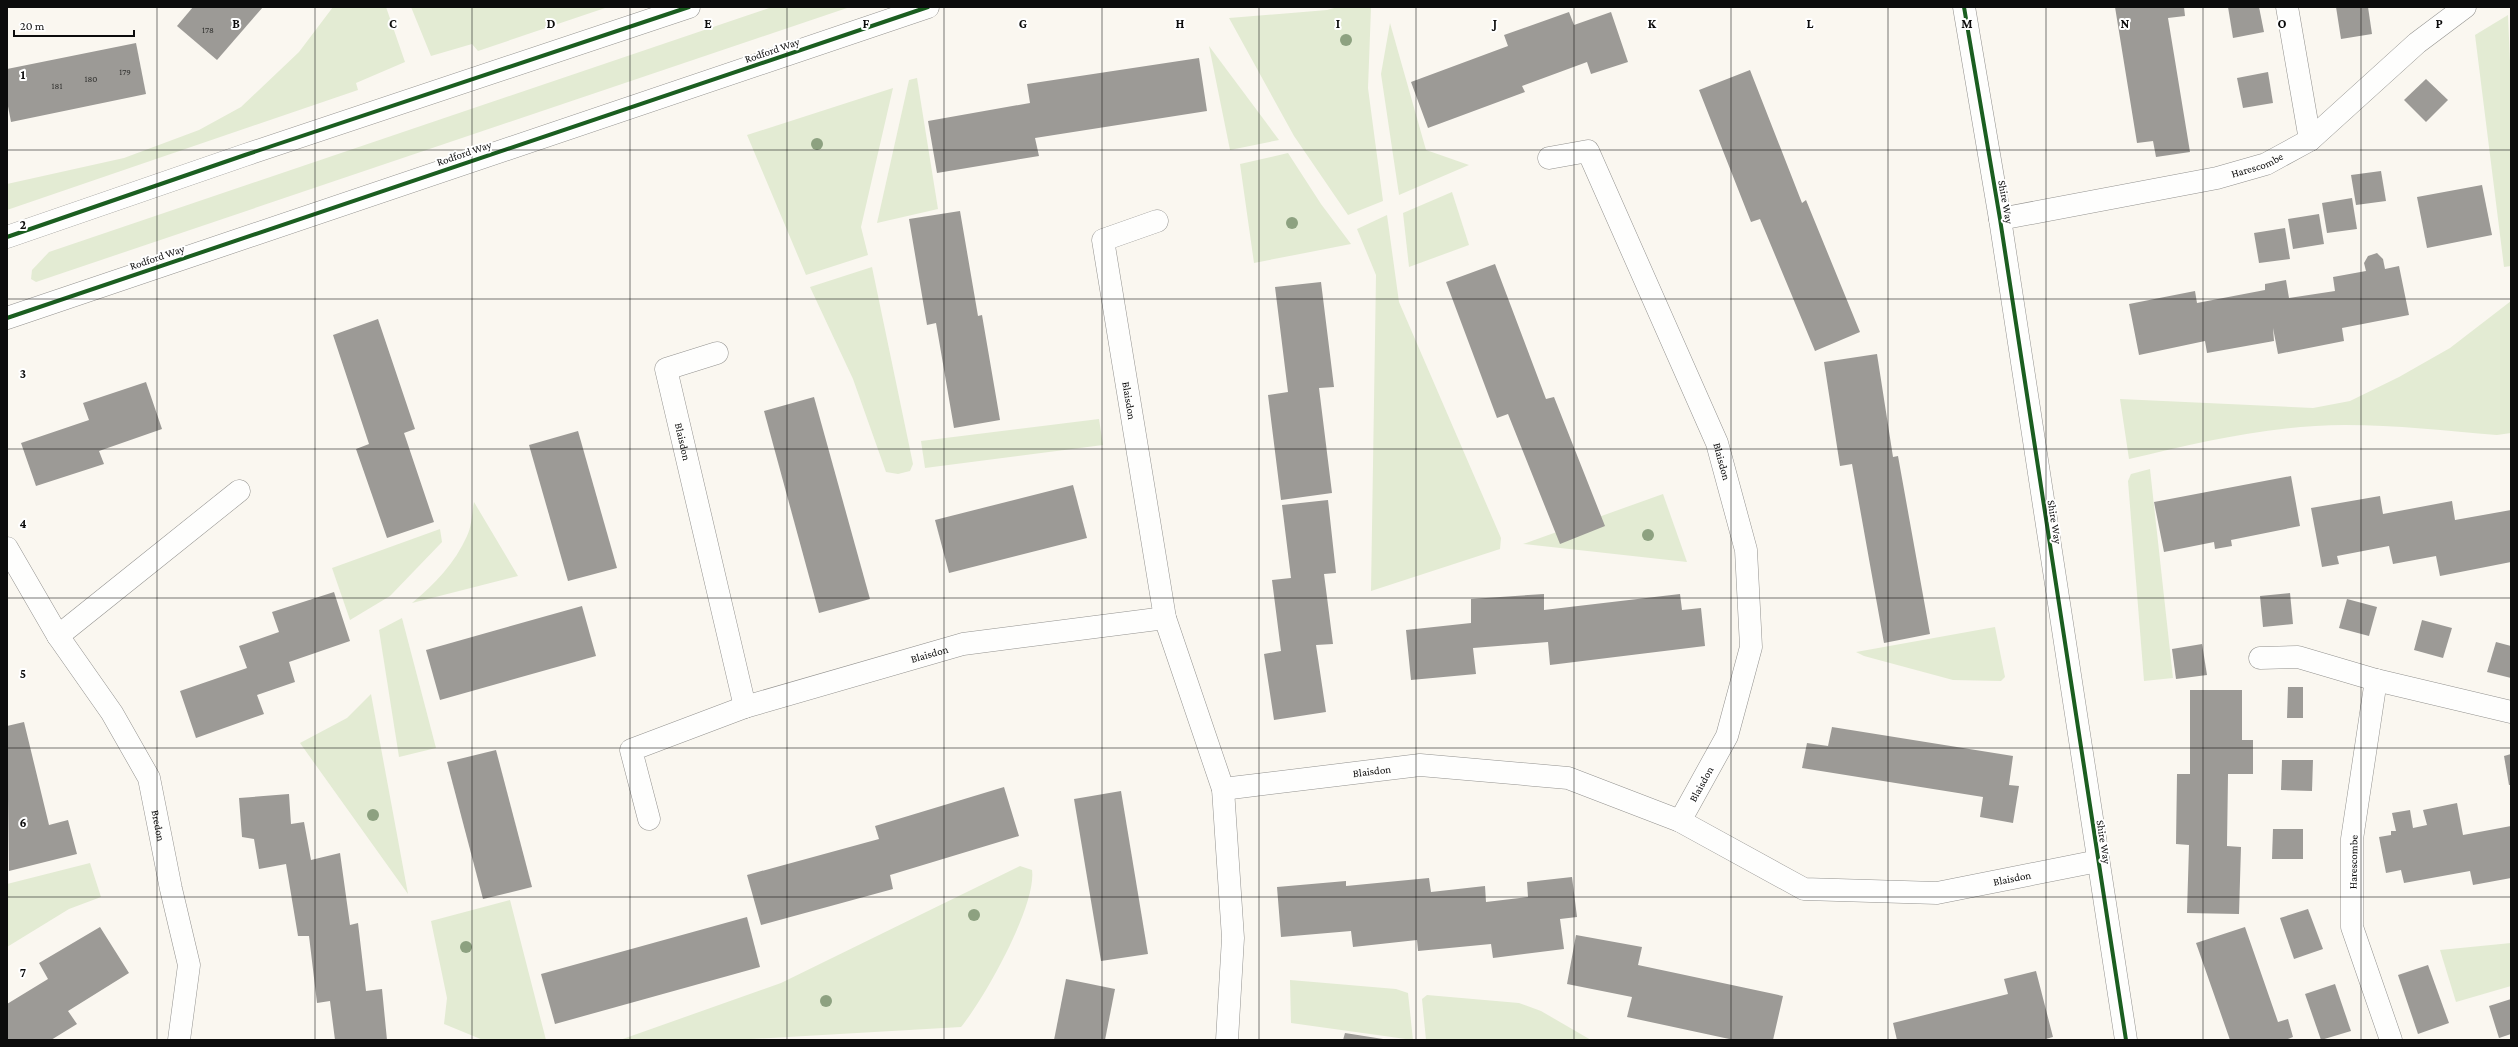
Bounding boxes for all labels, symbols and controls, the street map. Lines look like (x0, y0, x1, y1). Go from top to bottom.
scale bar (14, 12, 134, 38)
text: B (232, 16, 240, 31)
text: C (389, 16, 397, 31)
text: D (547, 16, 556, 31)
text: E (704, 16, 712, 31)
text: F (863, 16, 870, 31)
text: G (1019, 16, 1027, 31)
text: H (1176, 16, 1185, 31)
text: I (1336, 16, 1340, 31)
text: J (1491, 16, 1497, 31)
text: K (1648, 16, 1657, 31)
text: L (1807, 16, 1814, 31)
text: M (1961, 16, 1973, 31)
text: N (2121, 16, 2130, 31)
text: O (2278, 16, 2287, 31)
text: P (2435, 16, 2443, 31)
text: 20 m (20, 19, 45, 33)
house number: 178 (202, 25, 214, 35)
street label: Rodford Way (743, 35, 802, 66)
text: 1 (21, 67, 26, 82)
house number: 179 (119, 67, 131, 77)
house number: 180 (85, 74, 97, 84)
house number: 181 (52, 81, 62, 91)
street label: Rodford Way (435, 138, 494, 169)
street label: Harescombe (2230, 150, 2285, 180)
street label: Shire Way (1995, 179, 2016, 226)
text: 2 (20, 217, 27, 232)
street label: Rodford Way (128, 242, 187, 273)
text: 3 (20, 366, 26, 381)
street label: Blaisdon (1120, 381, 1138, 421)
street label: Blaisdon (673, 422, 693, 462)
street label: Blaisdon (1711, 441, 1733, 482)
street label: Shire Way (2045, 499, 2065, 546)
text: 4 (19, 516, 27, 531)
street label: Blaisdon (909, 643, 949, 665)
text: 5 (20, 666, 26, 681)
street label: Blaisdon (1352, 763, 1392, 779)
street label: Blaisdon (1686, 764, 1716, 804)
street label: Bredon (149, 809, 167, 842)
text: 6 (19, 815, 27, 830)
street label: Shire Way (2094, 819, 2114, 866)
street label: Harescombe (2347, 835, 2359, 889)
street label: Blaisdon (1992, 868, 2032, 888)
text: 7 (20, 965, 26, 980)

